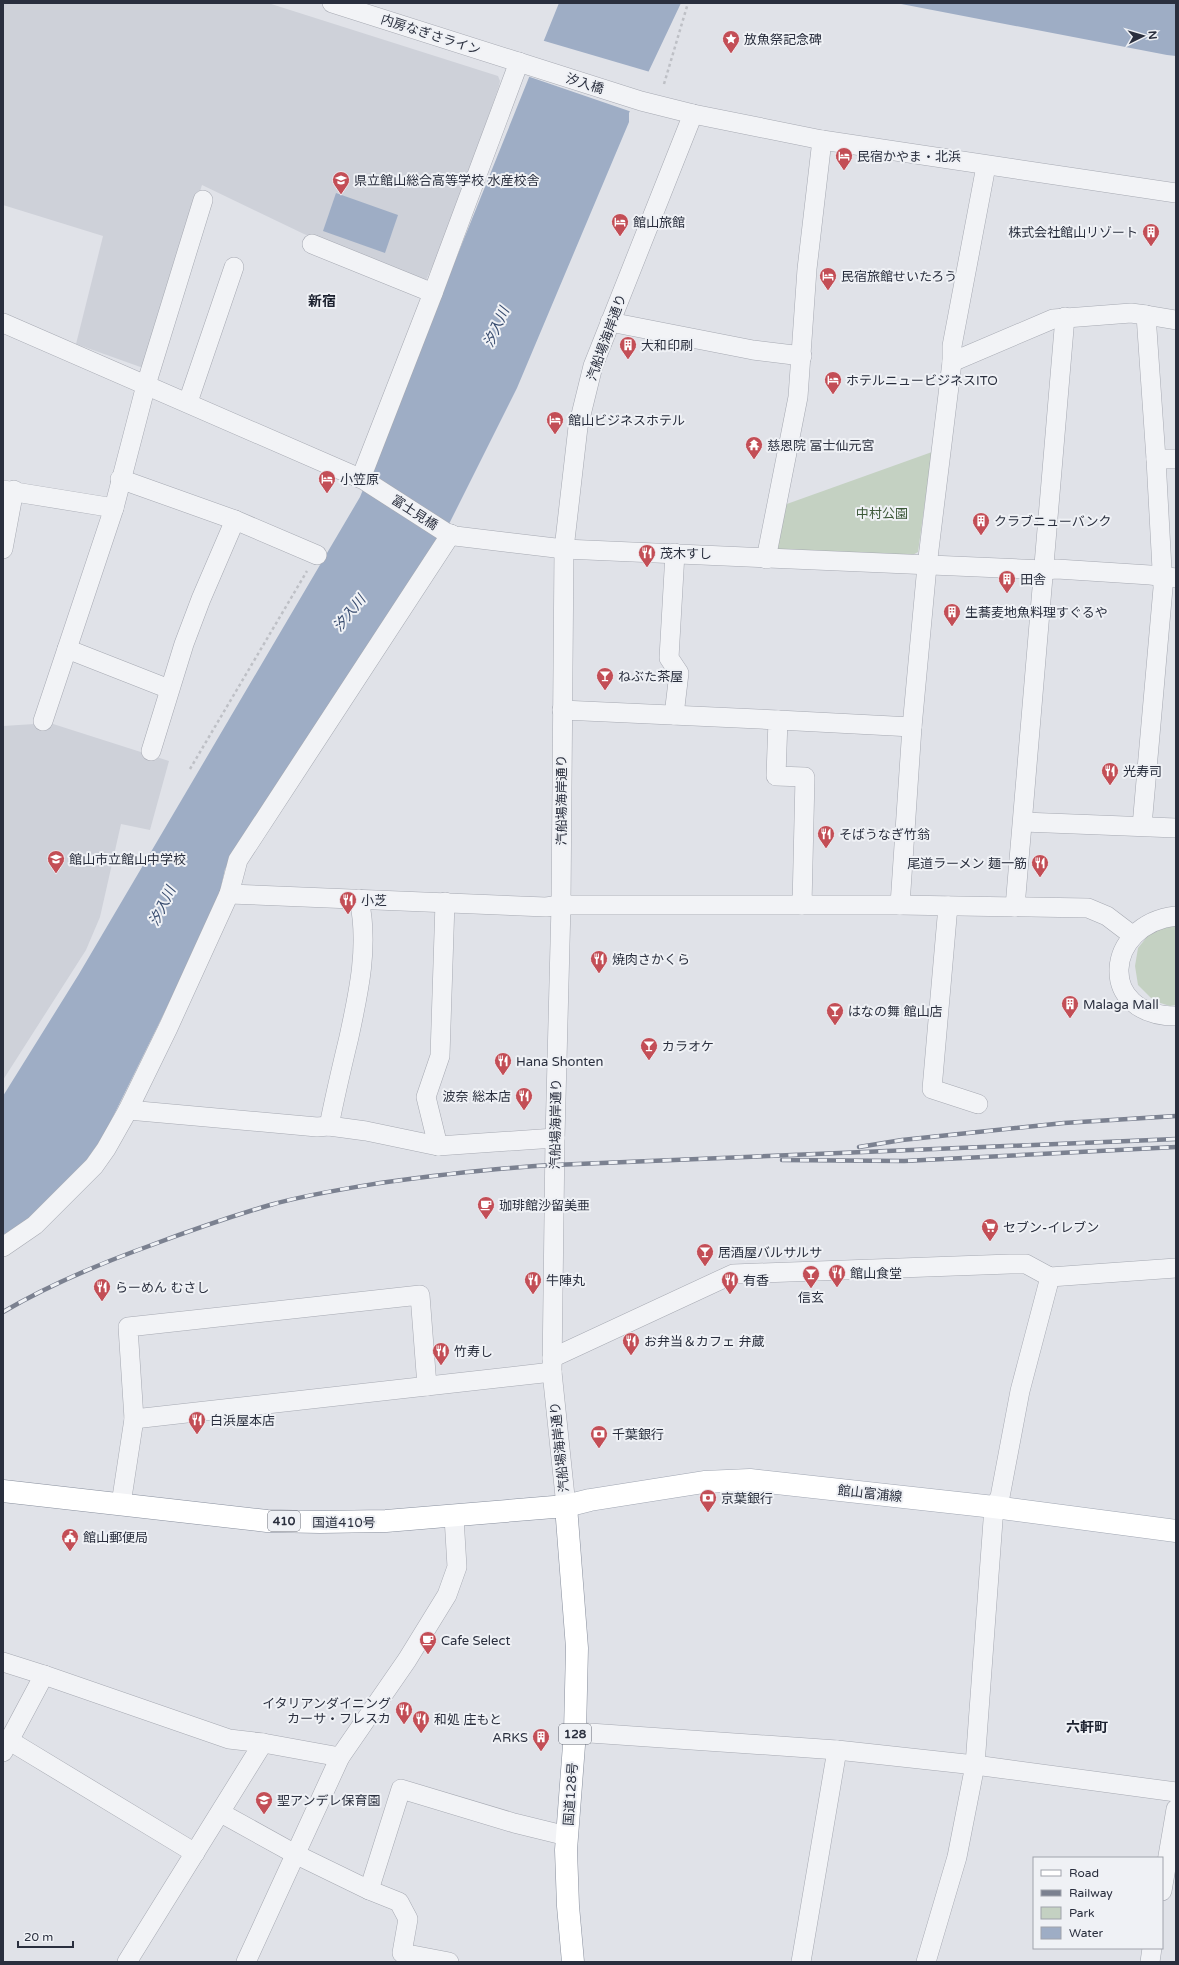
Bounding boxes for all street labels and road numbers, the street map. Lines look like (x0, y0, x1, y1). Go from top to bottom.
street label: 内房なぎさライン (379, 11, 483, 59)
street label: 汐入橋 (564, 71, 606, 97)
street label: 汽船場海岸通り (584, 292, 630, 383)
street label: 富士見橋 (388, 492, 441, 534)
street label: 汽船場海岸通り (554, 754, 570, 846)
street label: 汽船場海岸通り (547, 1078, 565, 1170)
street label: 汽船場海岸通り (547, 1401, 573, 1493)
street label: 館山富浦線 (837, 1483, 903, 1505)
road number: 410 (268, 1511, 300, 1531)
street label: 国道410号 (312, 1515, 376, 1531)
road number: 128 (559, 1724, 591, 1744)
street label: 国道128号 (561, 1762, 581, 1826)

